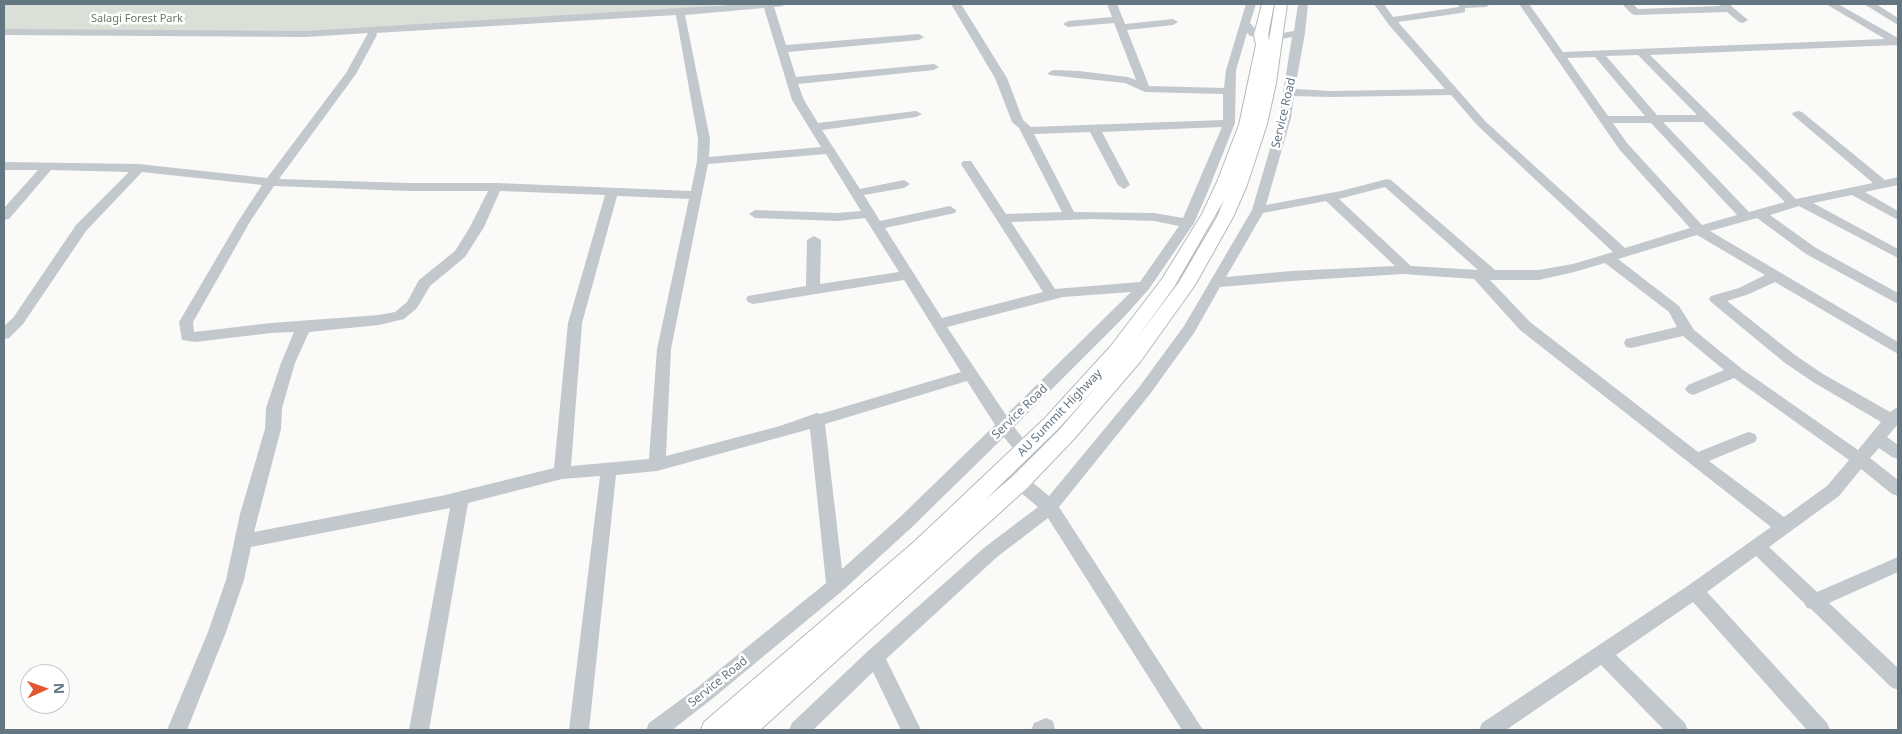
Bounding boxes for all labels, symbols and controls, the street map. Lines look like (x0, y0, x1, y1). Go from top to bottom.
park label: Salagi Forest Park (91, 12, 183, 26)
street label: Service Road (1269, 76, 1299, 150)
street label: AU Summit Highway (1015, 366, 1105, 460)
street label: Service Road (989, 382, 1051, 442)
street label: Service Road (685, 654, 751, 710)
north arrow (20, 664, 70, 714)
text: N (50, 682, 69, 695)

